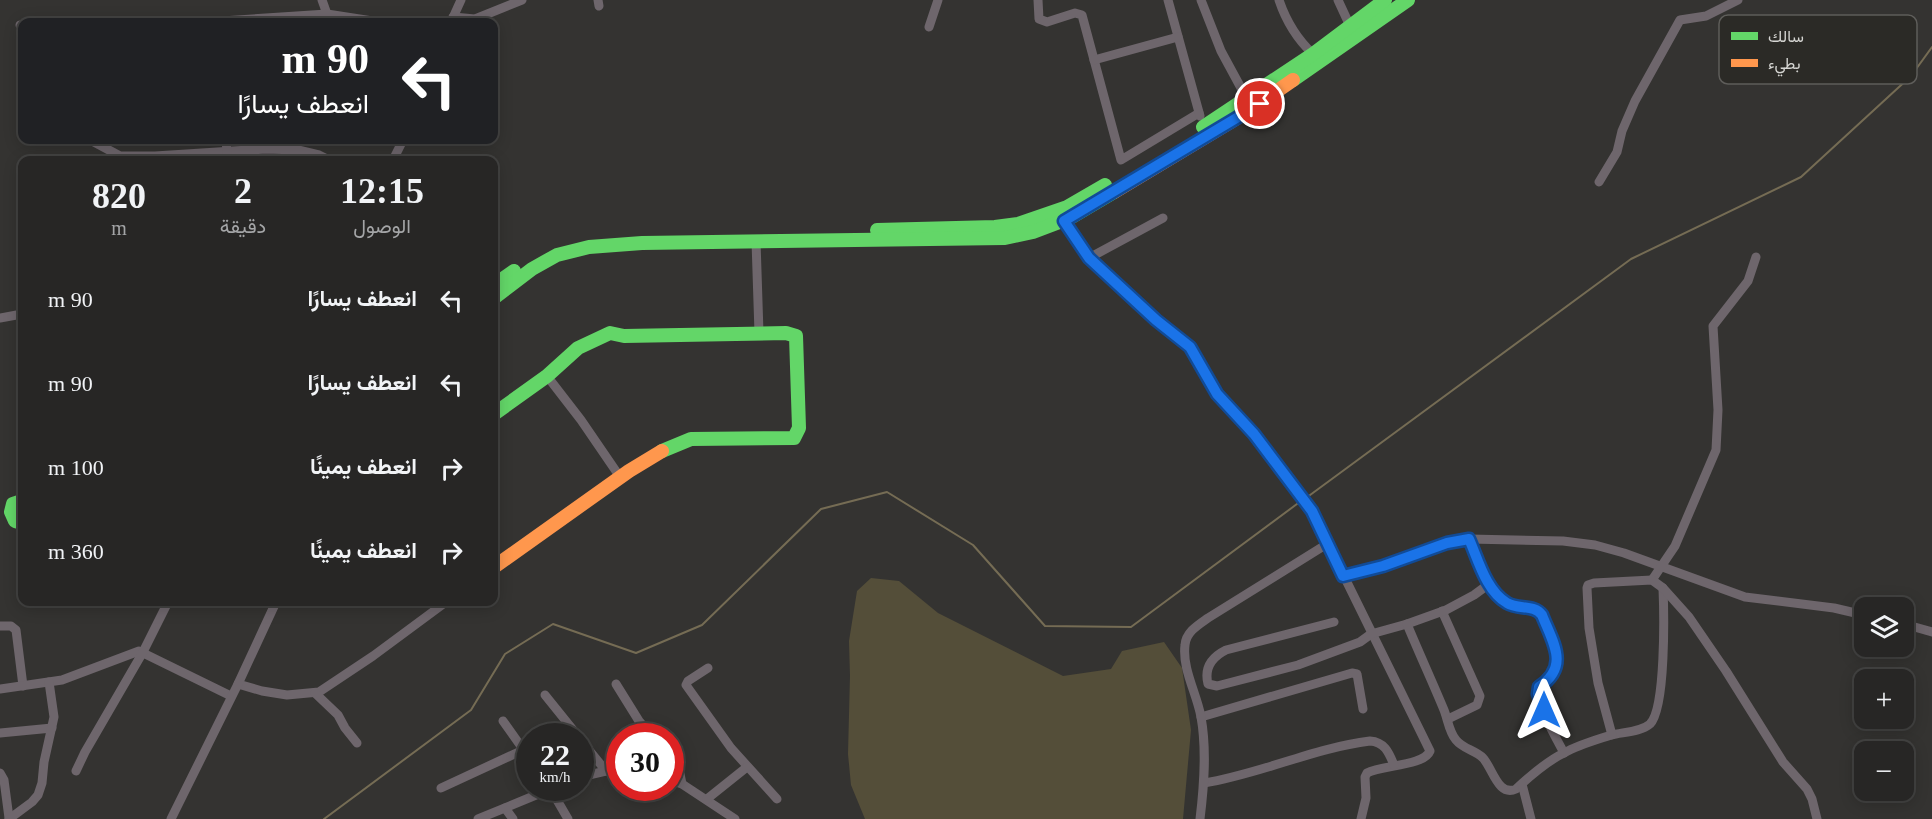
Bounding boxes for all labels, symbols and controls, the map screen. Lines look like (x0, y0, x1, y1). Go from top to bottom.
legend (1719, 15, 1917, 84)
text: سالك (1768, 28, 1804, 45)
text: 90 m (282, 36, 369, 82)
icon: left (390, 42, 468, 120)
text: بطيء (1768, 55, 1800, 77)
pin (1234, 78, 1285, 129)
icon: arrive (1243, 87, 1276, 120)
text: انعطف يسارًا (238, 89, 369, 119)
text: 2 (234, 171, 252, 211)
text: 12:15 (340, 171, 424, 211)
text: 820 (92, 176, 146, 216)
text: دقيقة (220, 215, 266, 237)
text: الوصول (353, 215, 411, 237)
text: m (111, 217, 127, 239)
icon: left (435, 284, 468, 317)
text: انعطف يسارًا (307, 286, 417, 311)
text: 90 m (48, 287, 93, 312)
icon: left (435, 368, 468, 401)
text: انعطف يسارًا (307, 370, 417, 395)
text: 90 m (48, 371, 93, 396)
icon: right (435, 452, 468, 485)
text: انعطف يمينًا (310, 454, 417, 479)
text: 100 m (48, 455, 104, 480)
icon: right (435, 536, 468, 569)
text: انعطف يمينًا (310, 538, 417, 563)
text: 360 m (48, 539, 104, 564)
map controls (1854, 597, 1914, 801)
button: layers (1854, 597, 1914, 657)
button: + (1854, 669, 1914, 729)
position arrow (1512, 678, 1576, 742)
speed limit sign: 30 (606, 723, 684, 801)
text: 22 (540, 738, 570, 771)
button: − (1854, 741, 1914, 801)
text: km/h (540, 769, 570, 785)

